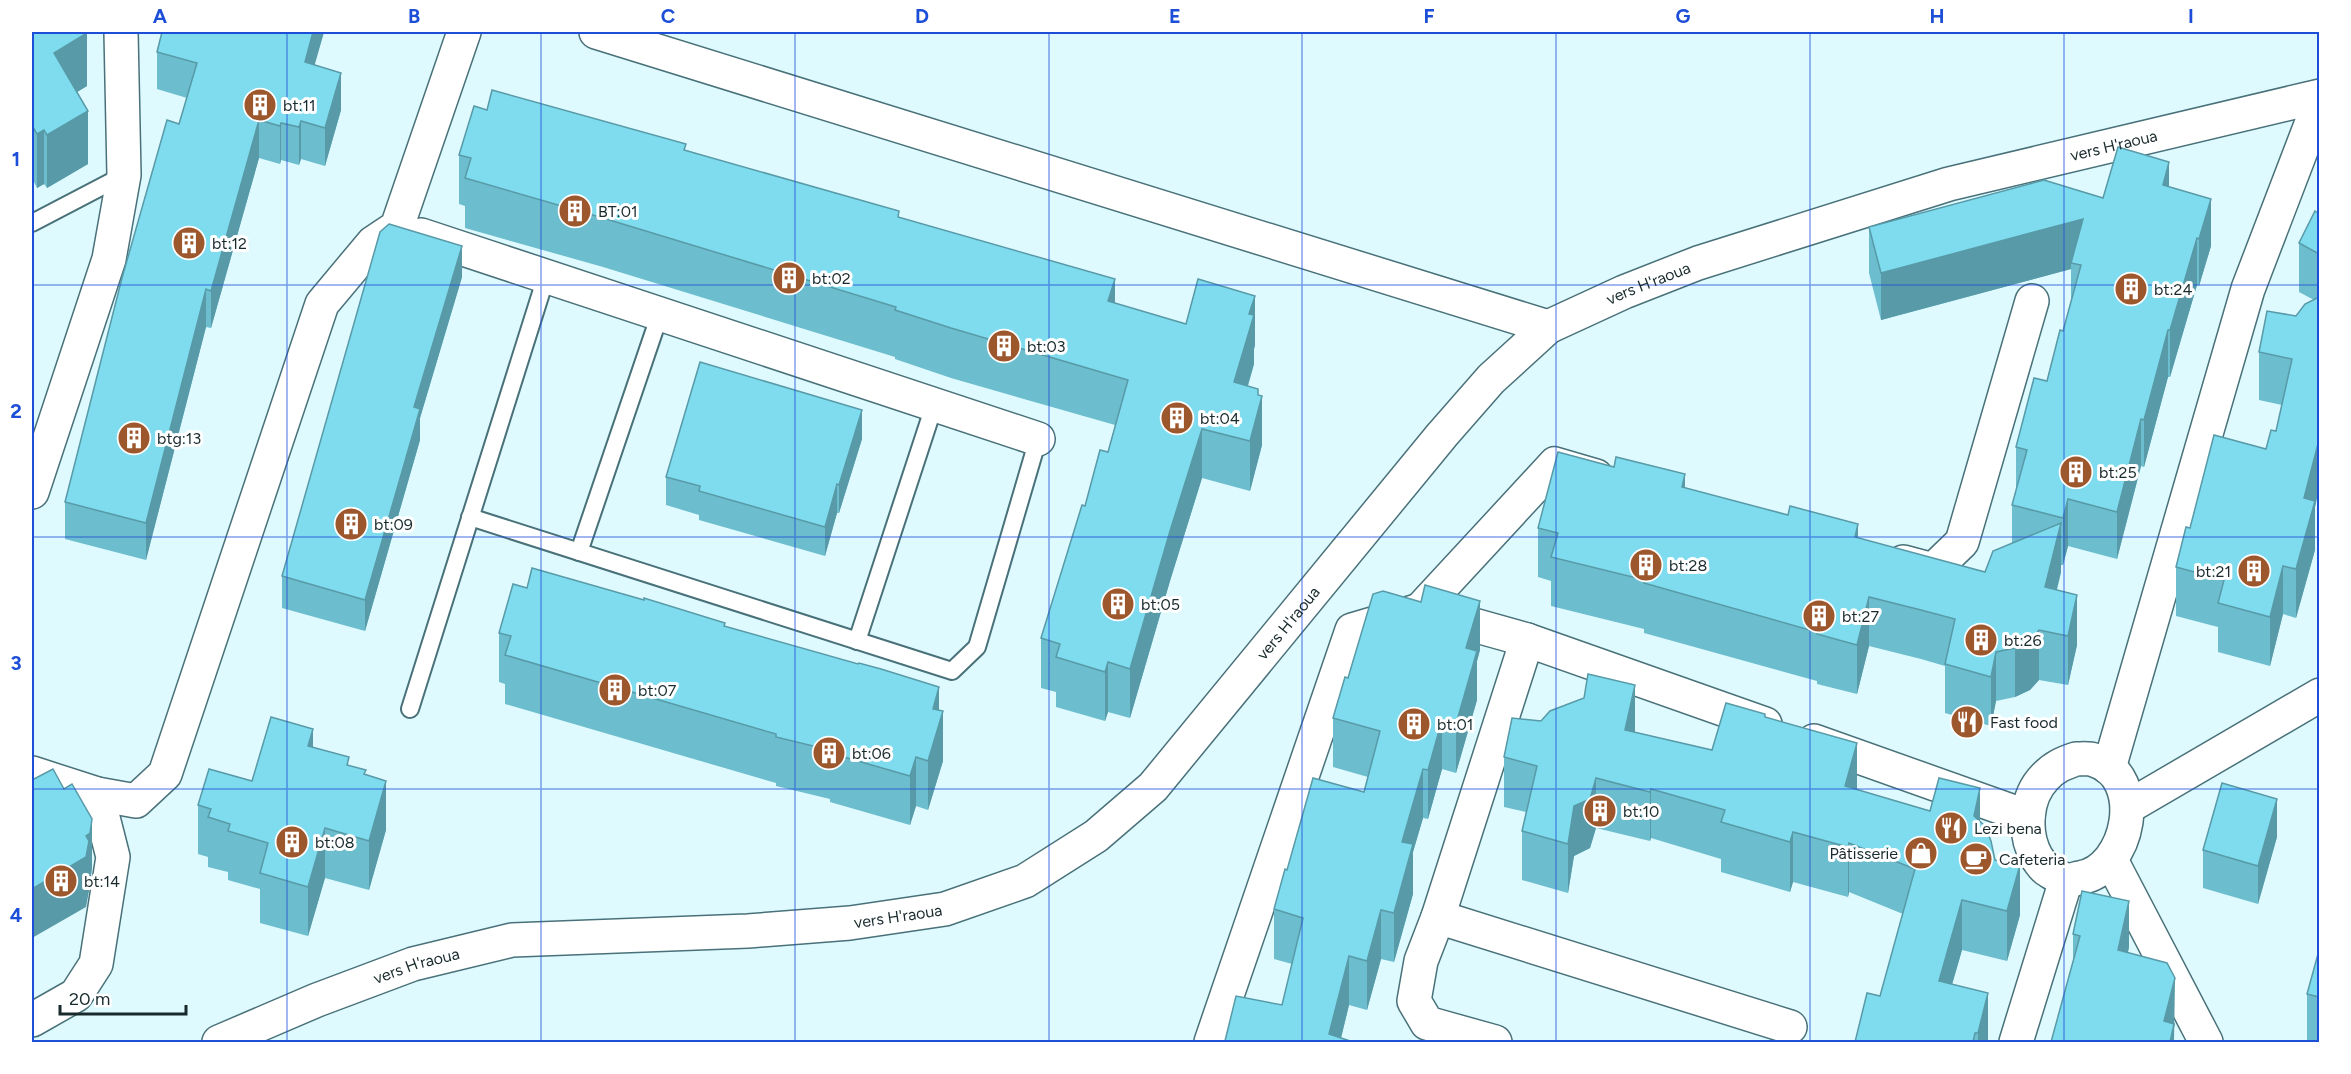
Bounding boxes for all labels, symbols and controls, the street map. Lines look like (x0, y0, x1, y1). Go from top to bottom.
text: A (153, 4, 168, 28)
text: B (408, 4, 420, 28)
text: C (661, 4, 675, 28)
text: D (915, 4, 929, 28)
text: E (1169, 4, 1181, 28)
text: F (1423, 4, 1435, 28)
text: G (1676, 4, 1691, 28)
text: H (1930, 4, 1945, 28)
text: I (2188, 4, 2194, 28)
building icon: bt:11 (242, 87, 278, 123)
place label: bt:11 (283, 96, 316, 115)
street label: vers H'raoua (2068, 126, 2159, 165)
text: 1 (12, 147, 20, 171)
building icon: BT:01 (557, 193, 593, 229)
place label: BT:01 (598, 202, 638, 221)
building icon: bt:12 (171, 225, 207, 261)
place label: bt:12 (212, 234, 247, 253)
street label: vers H'raoua (1603, 258, 1693, 309)
building icon: bt:02 (771, 260, 807, 296)
place label: bt:02 (812, 269, 851, 288)
building icon: bt:24 (2113, 271, 2149, 307)
place label: bt:24 (2154, 280, 2192, 299)
building icon: bt:03 (986, 328, 1022, 364)
place label: bt:03 (1027, 337, 1065, 356)
text: 2 (10, 399, 22, 423)
building icon: bt:04 (1159, 400, 1195, 436)
place label: bt:04 (1200, 409, 1240, 428)
building icon: btg:13 (116, 420, 152, 456)
place label: btg:13 (157, 429, 201, 448)
building icon: bt:25 (2058, 454, 2094, 490)
place label: bt:25 (2099, 463, 2137, 482)
building icon: bt:09 (333, 506, 369, 542)
place label: bt:09 (374, 515, 413, 534)
building icon: bt:28 (1628, 547, 1664, 583)
building icon: bt:21 (2236, 553, 2272, 589)
place label: bt:28 (1669, 556, 1707, 575)
place label: bt:21 (2196, 562, 2231, 581)
street label: vers H'raoua (1253, 583, 1324, 663)
building icon: bt:05 (1100, 586, 1136, 622)
place label: bt:05 (1141, 595, 1180, 614)
building icon: bt:27 (1801, 598, 1837, 634)
place label: bt:27 (1842, 607, 1879, 626)
building icon: bt:26 (1963, 622, 1999, 658)
place label: bt:26 (2004, 631, 2041, 650)
text: 3 (10, 651, 22, 675)
building icon: bt:07 (597, 672, 633, 708)
place label: bt:07 (638, 681, 677, 700)
restaurant icon: Fast food (1949, 704, 1985, 740)
building icon: bt:01 (1396, 706, 1432, 742)
place label: Fast food (1990, 713, 2058, 732)
place label: bt:01 (1437, 715, 1473, 734)
building icon: bt:06 (811, 735, 847, 771)
place label: bt:06 (852, 744, 891, 763)
building icon: bt:10 (1582, 793, 1618, 829)
place label: bt:10 (1623, 802, 1659, 821)
restaurant icon: Lezi bena (1933, 810, 1969, 846)
place label: Lezi bena (1974, 819, 2042, 838)
building icon: bt:08 (274, 824, 310, 860)
place label: bt:08 (315, 833, 355, 852)
shop icon: Pâtisserie (1903, 835, 1939, 871)
cafe icon: Cafeteria (1958, 841, 1994, 877)
place label: Pâtisserie (1829, 844, 1898, 863)
place label: Cafeteria (1999, 850, 2065, 869)
building icon: bt:14 (43, 863, 79, 899)
place label: bt:14 (84, 872, 120, 891)
street label: vers H'raoua (853, 901, 943, 932)
text: 4 (10, 903, 23, 927)
street label: vers H'raoua (371, 944, 461, 988)
scale bar (60, 978, 186, 1016)
text: 20 m (69, 988, 110, 1010)

